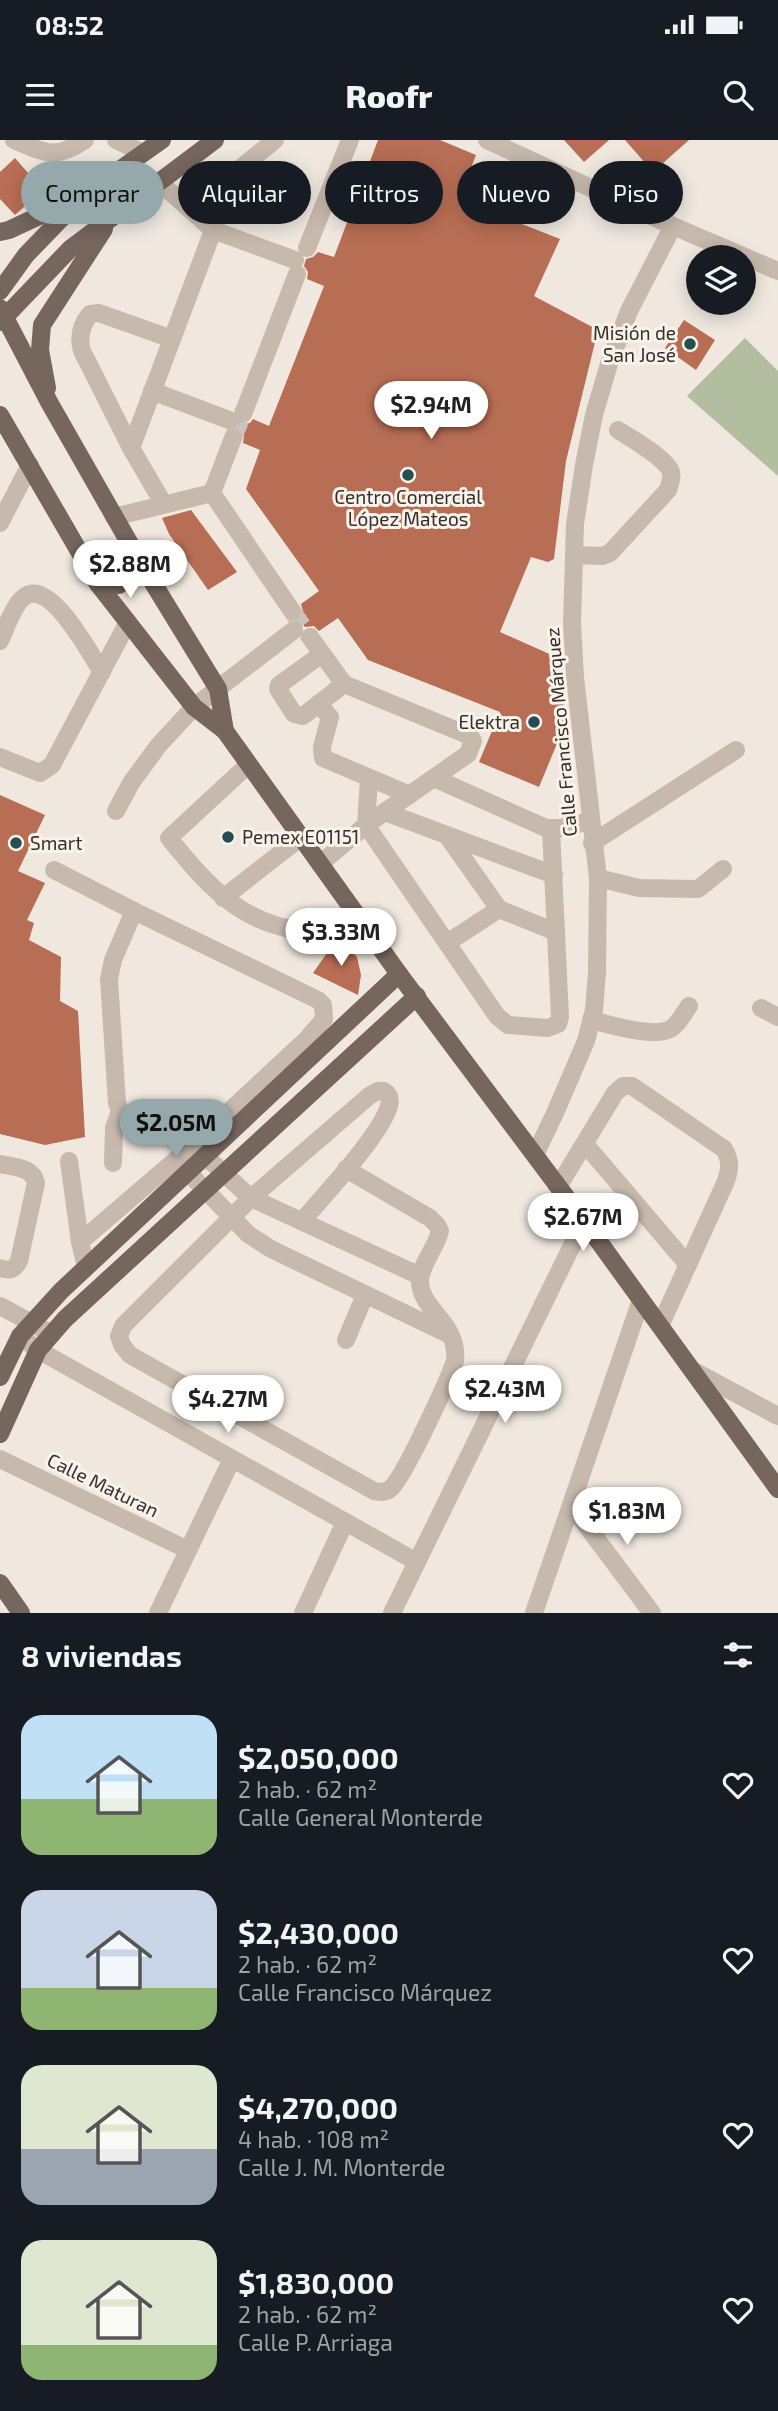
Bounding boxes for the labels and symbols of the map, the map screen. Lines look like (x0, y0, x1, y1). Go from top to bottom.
place label: Misión de San José (593, 321, 676, 366)
marker: Misión de San José (682, 336, 698, 352)
pin: $2.94M (374, 382, 488, 441)
marker: Centro Comercial López Mateos (400, 467, 416, 483)
place label: Centro Comercial López Mateos (334, 485, 482, 530)
pin: $2.88M (73, 540, 187, 600)
street label: Calle Francisco Márquez (540, 627, 581, 838)
place label: Elektra (459, 710, 520, 733)
marker: Elektra (526, 714, 542, 730)
place label: Pemex E01151 (242, 825, 359, 848)
marker: Pemex E01151 (220, 829, 236, 845)
place label: Smart (30, 831, 83, 854)
marker: Smart (8, 835, 24, 851)
pin: $3.33M (284, 908, 398, 968)
pin: $2.05M (119, 1100, 233, 1159)
pin: $2.67M (526, 1194, 640, 1253)
pin: $2.43M (448, 1366, 562, 1425)
pin: $4.27M (171, 1376, 285, 1435)
street label: Calle Maturan (44, 1448, 163, 1521)
pin: $1.83M (570, 1488, 684, 1547)

